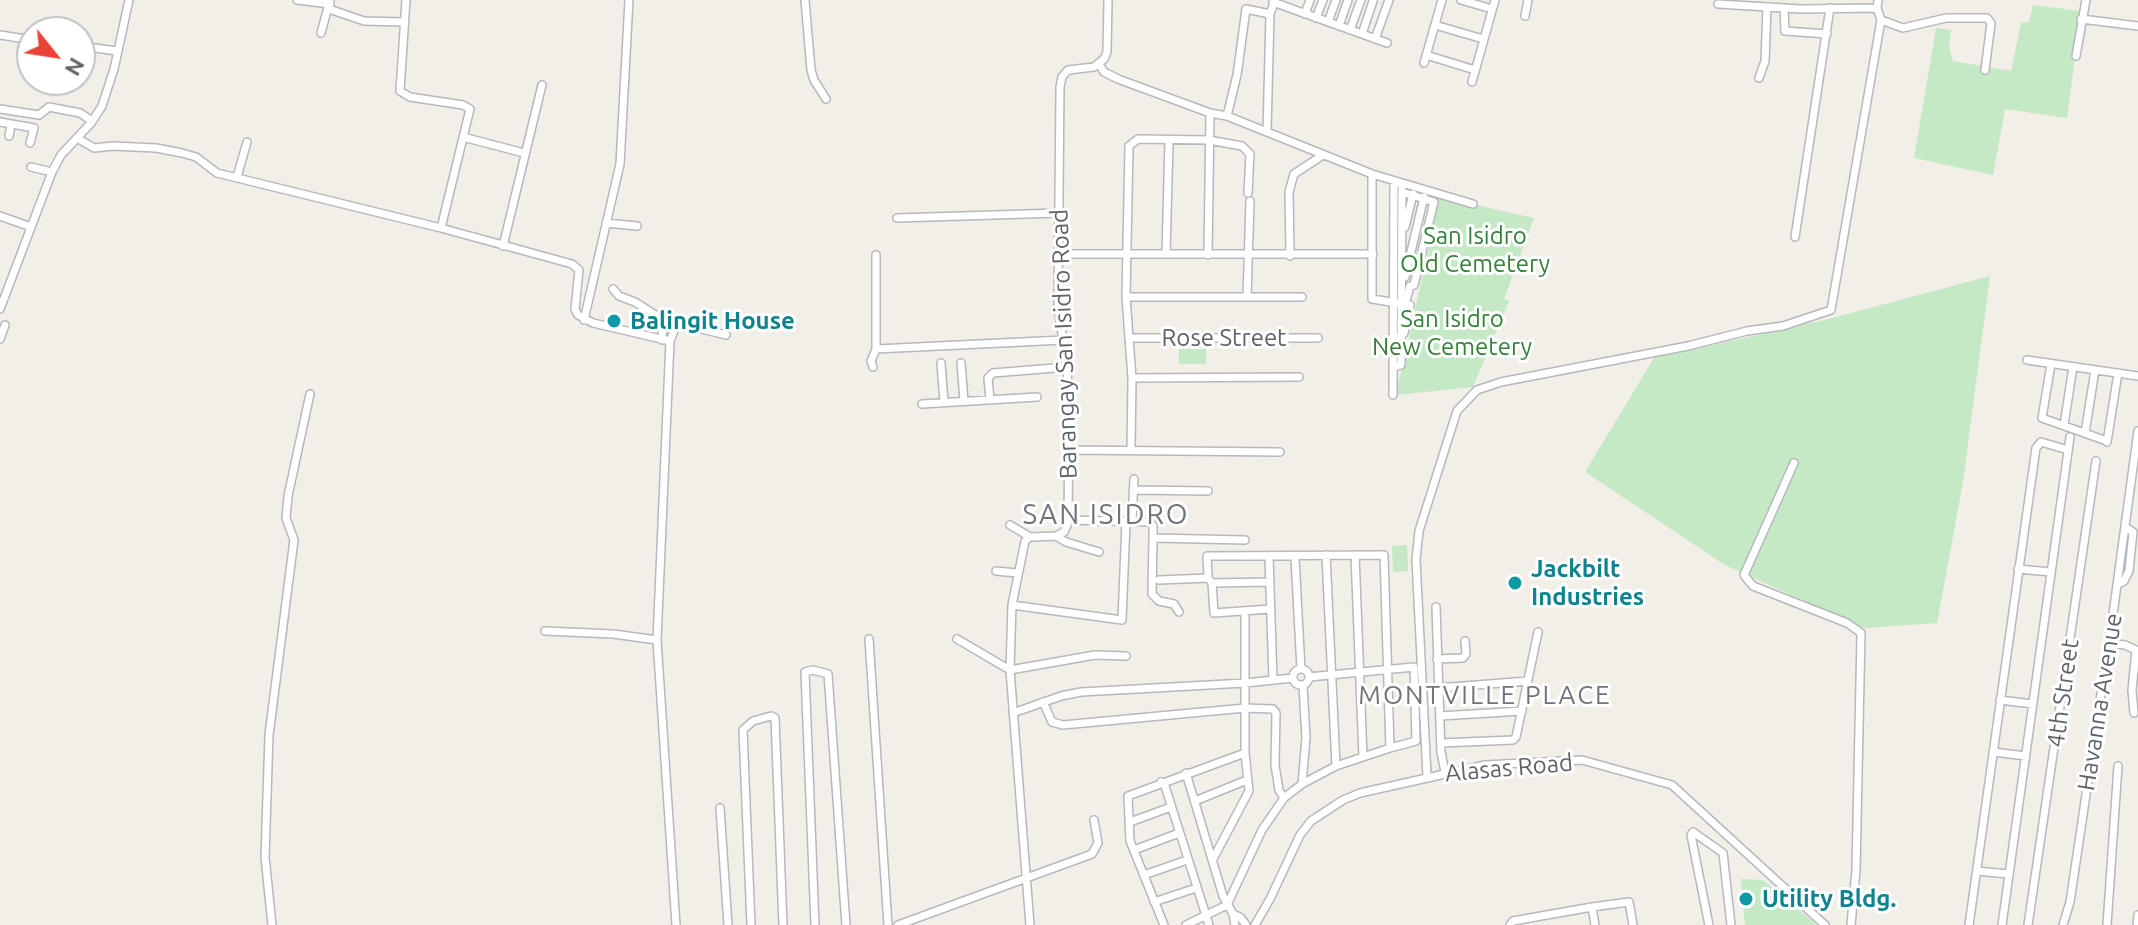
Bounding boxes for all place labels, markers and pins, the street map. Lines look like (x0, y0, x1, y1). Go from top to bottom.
place label: Balingit House (630, 307, 795, 335)
marker: Balingit House (605, 312, 623, 330)
place label: Jackbilt Industries (1531, 555, 1644, 611)
marker: Jackbilt Industries (1506, 574, 1524, 592)
place label: Utility Bldg. (1762, 885, 1896, 913)
marker: Utility Bldg. (1737, 890, 1755, 908)

